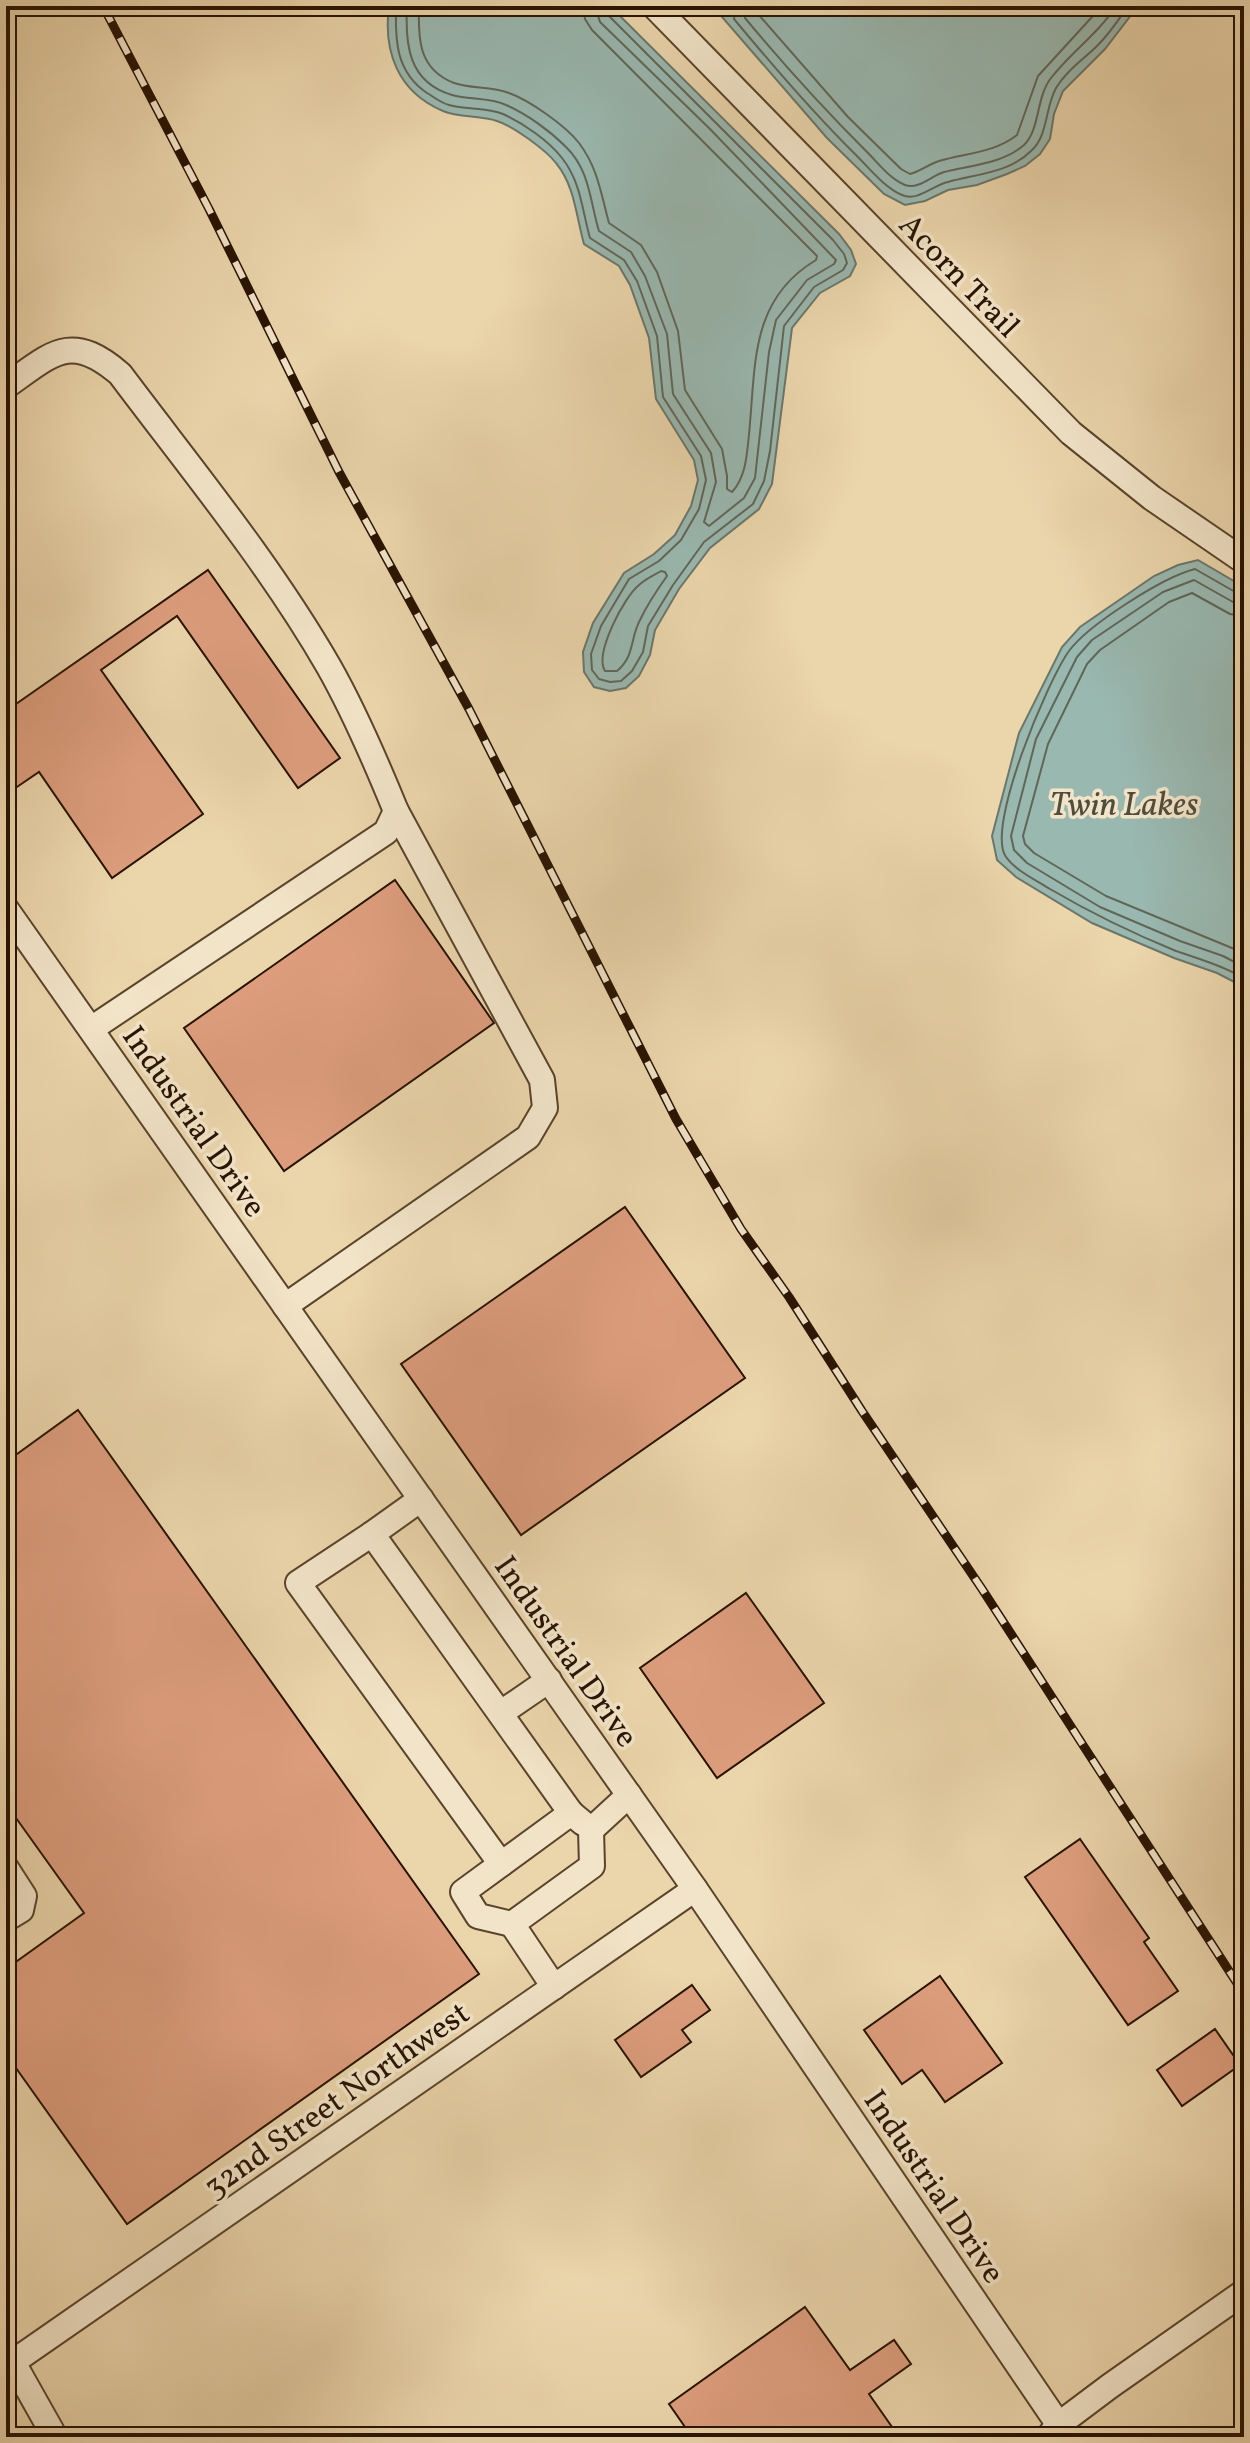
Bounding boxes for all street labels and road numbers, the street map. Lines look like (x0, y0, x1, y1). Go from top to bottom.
street label: Acorn Trail (887, 205, 1028, 349)
street label: Industrial Drive (110, 1018, 275, 1227)
street label: Industrial Drive (482, 1548, 647, 1757)
street label: 32nd Street Northwest (196, 1993, 479, 2210)
street label: Industrial Drive (851, 2082, 1014, 2293)

